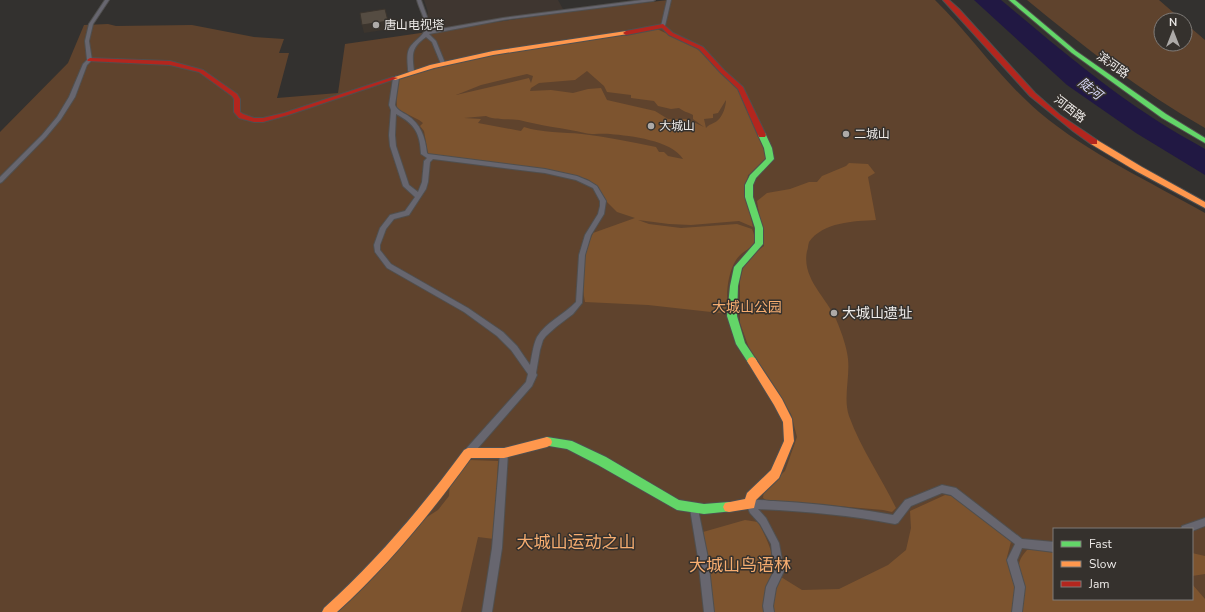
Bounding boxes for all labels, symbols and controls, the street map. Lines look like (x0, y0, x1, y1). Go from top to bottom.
north arrow (1153, 12, 1193, 52)
text: N (1169, 15, 1177, 30)
place label: 唐山电视塔 (384, 17, 444, 33)
marker: 唐山电视塔 (371, 20, 381, 30)
street label: 滨河路 (1094, 48, 1132, 82)
water label: 陡河 (1074, 74, 1108, 106)
street label: 河西路 (1051, 92, 1089, 126)
place label: 大城山 (659, 118, 695, 134)
marker: 大城山 (646, 121, 656, 131)
place label: 二城山 (854, 126, 890, 142)
marker: 二城山 (841, 129, 851, 139)
park label: 大城山公园 (712, 298, 782, 317)
place label: 大城山遗址 (842, 304, 912, 323)
marker: 大城山遗址 (829, 308, 839, 318)
legend (1053, 528, 1193, 600)
park label: 大城山运动之山 (517, 531, 636, 554)
text: Fast (1089, 536, 1112, 552)
park label: 大城山鸟语林 (689, 554, 791, 577)
text: Slow (1089, 556, 1117, 572)
text: Jam (1088, 576, 1110, 592)

